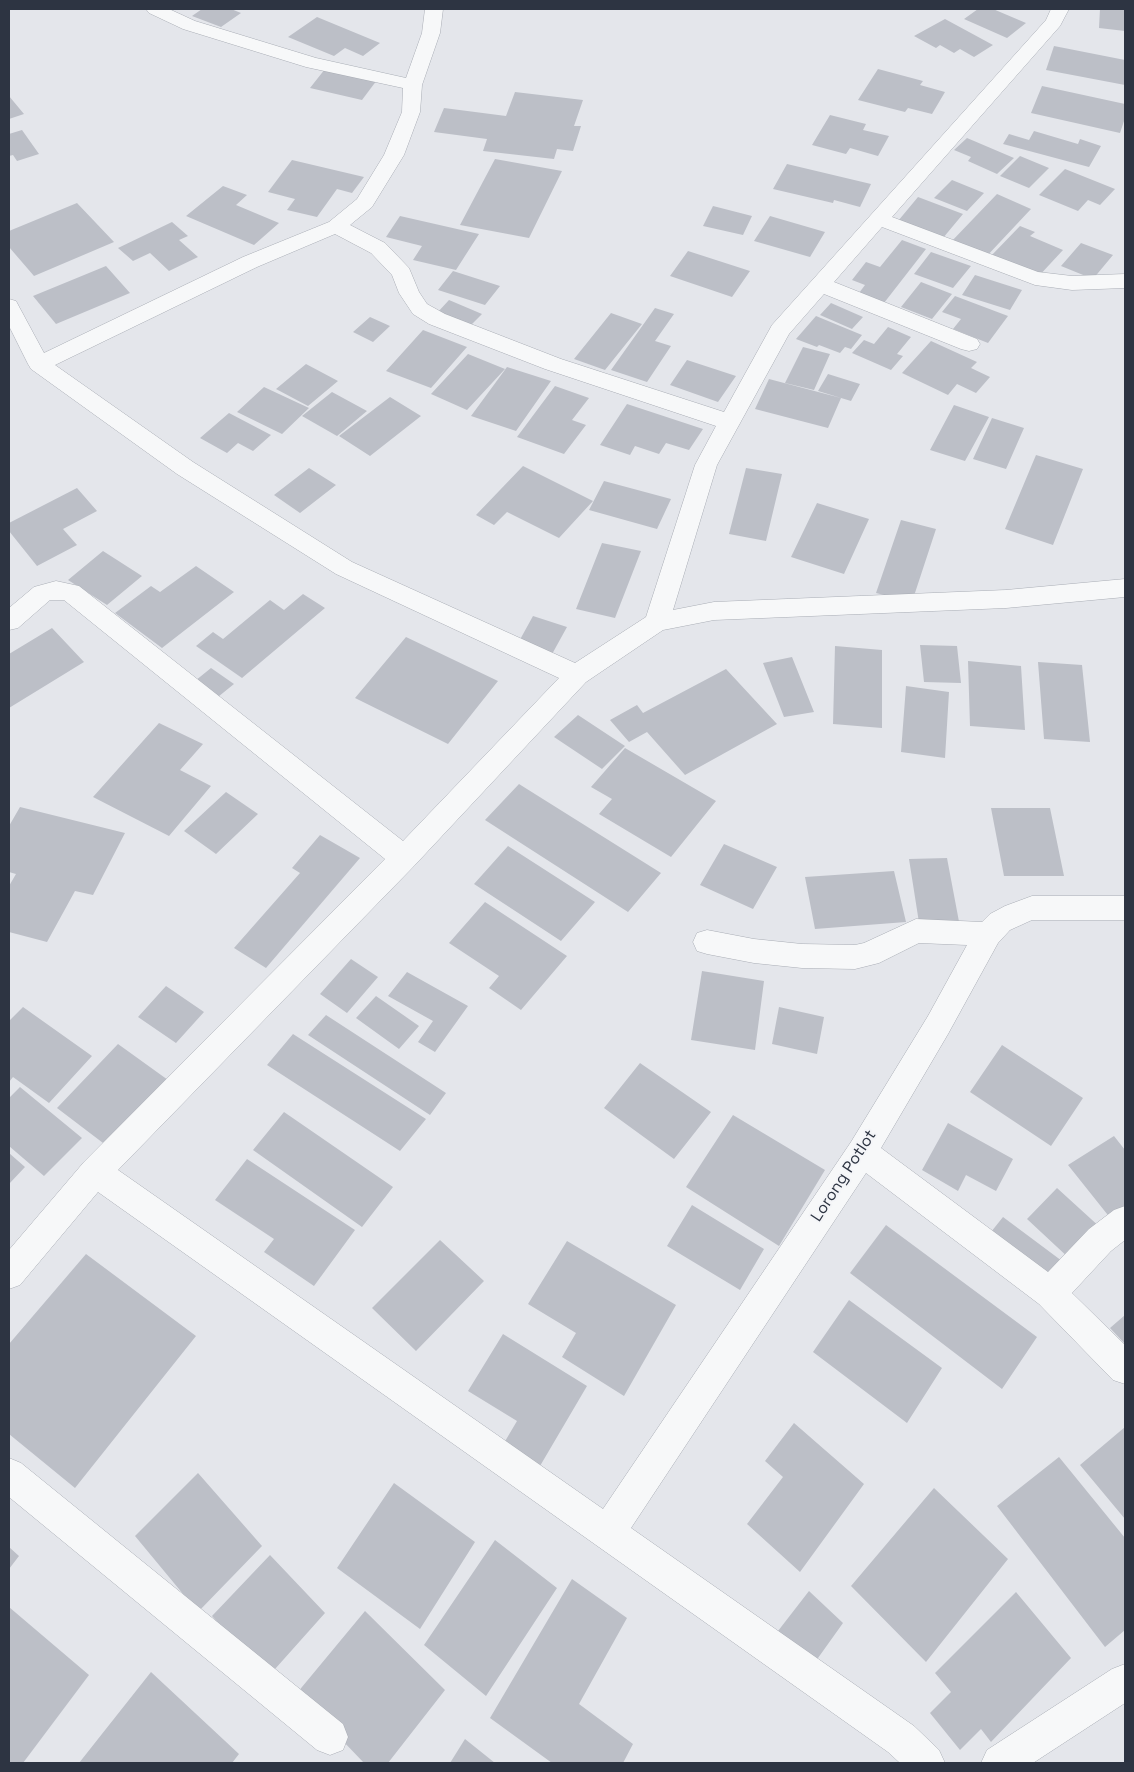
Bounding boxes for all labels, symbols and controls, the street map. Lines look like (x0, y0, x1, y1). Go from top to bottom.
street label: Lorong Potlot (807, 1127, 881, 1225)

